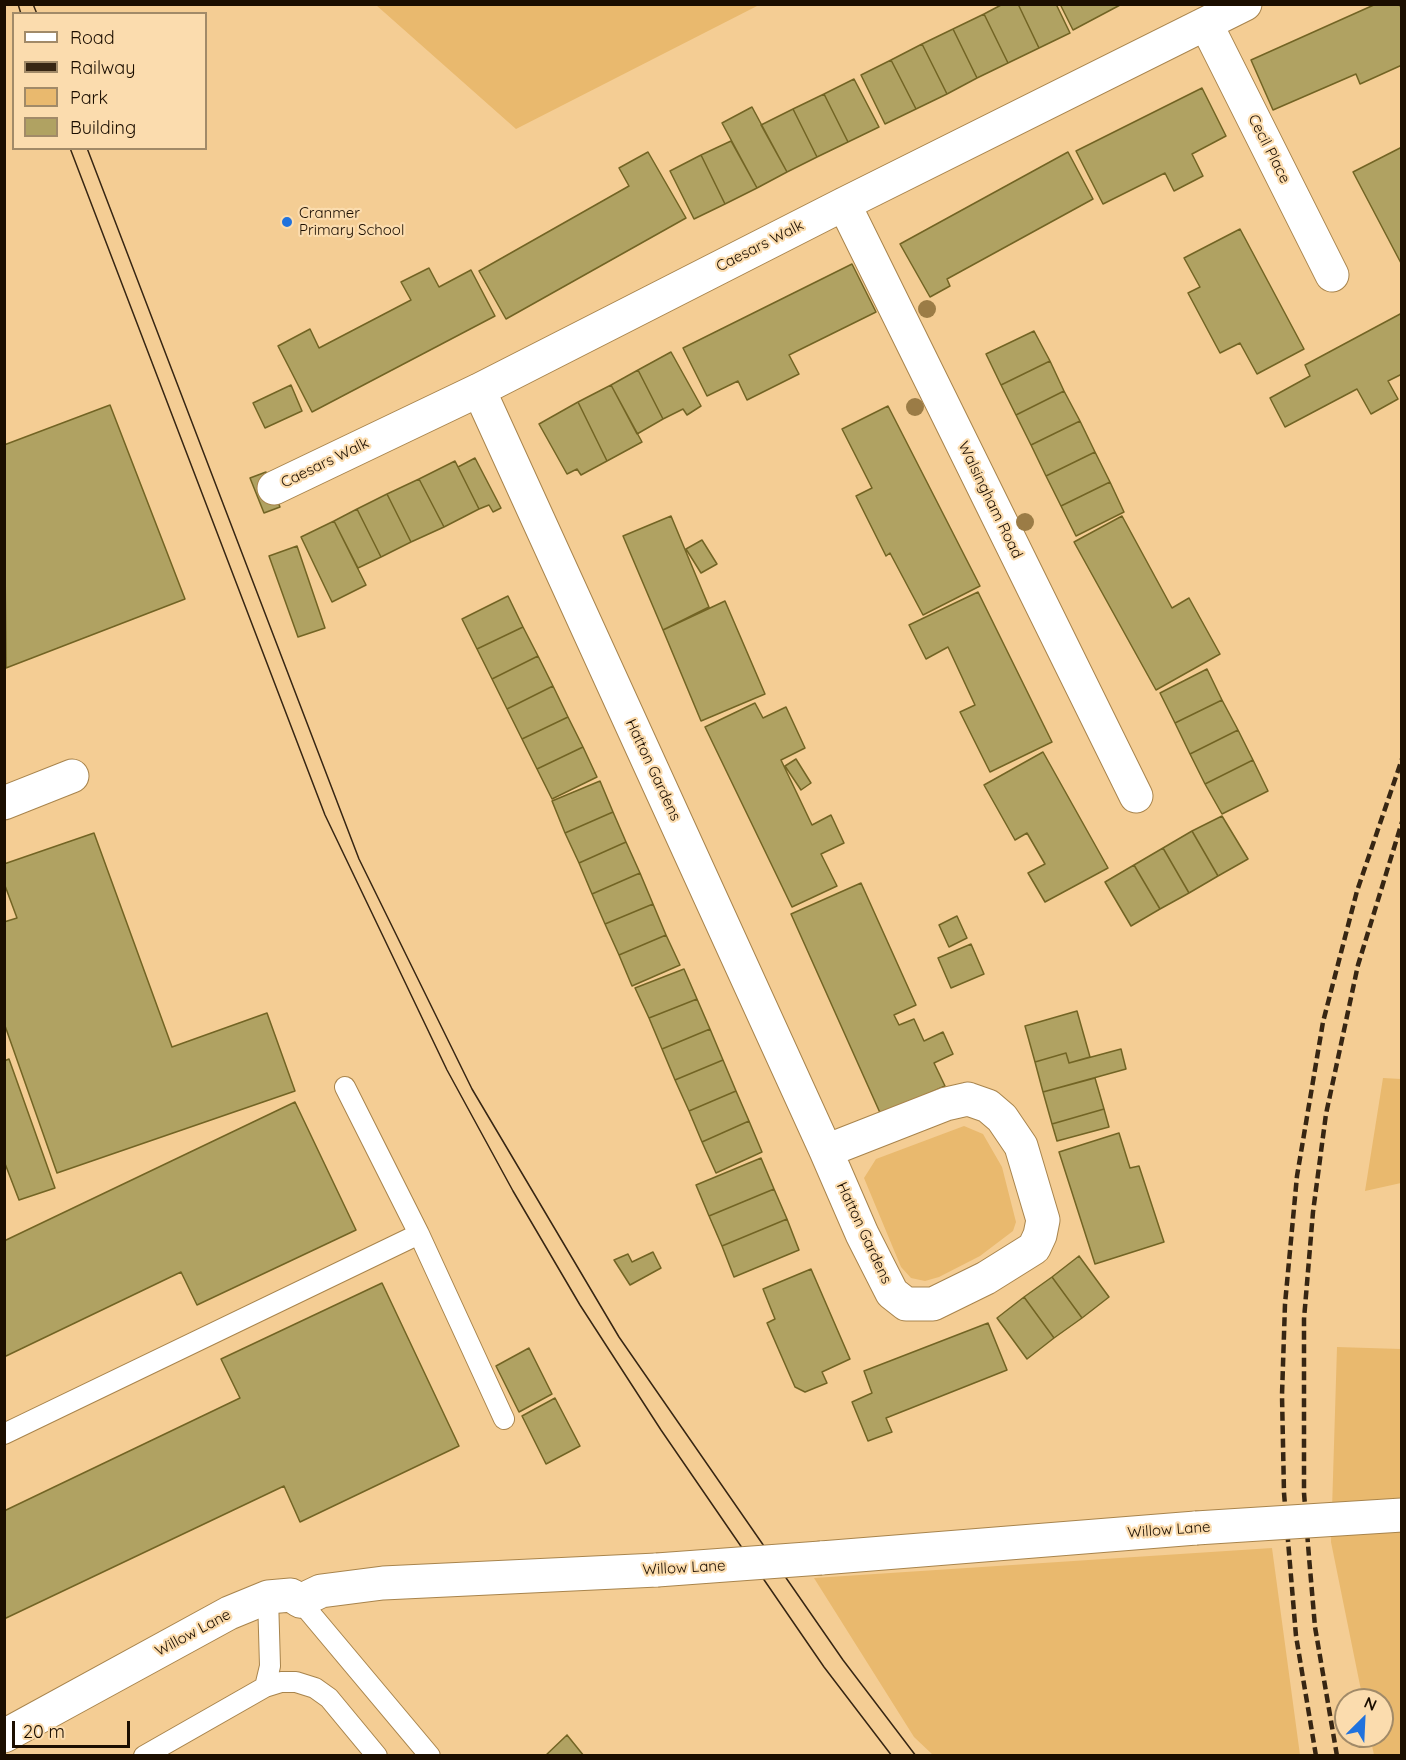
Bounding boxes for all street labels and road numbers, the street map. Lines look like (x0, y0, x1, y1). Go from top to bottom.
street label: Cecil Place (1244, 112, 1294, 186)
street label: Caesars Walk (713, 216, 807, 276)
street label: Caesars Walk (278, 434, 372, 492)
street label: Walsingham Road (954, 439, 1026, 561)
street label: Hatton Gardens (622, 716, 684, 824)
street label: Hatton Gardens (833, 1179, 895, 1287)
street label: Willow Lane (1127, 1518, 1211, 1542)
street label: Willow Lane (642, 1557, 726, 1579)
street label: Willow Lane (152, 1606, 234, 1660)

